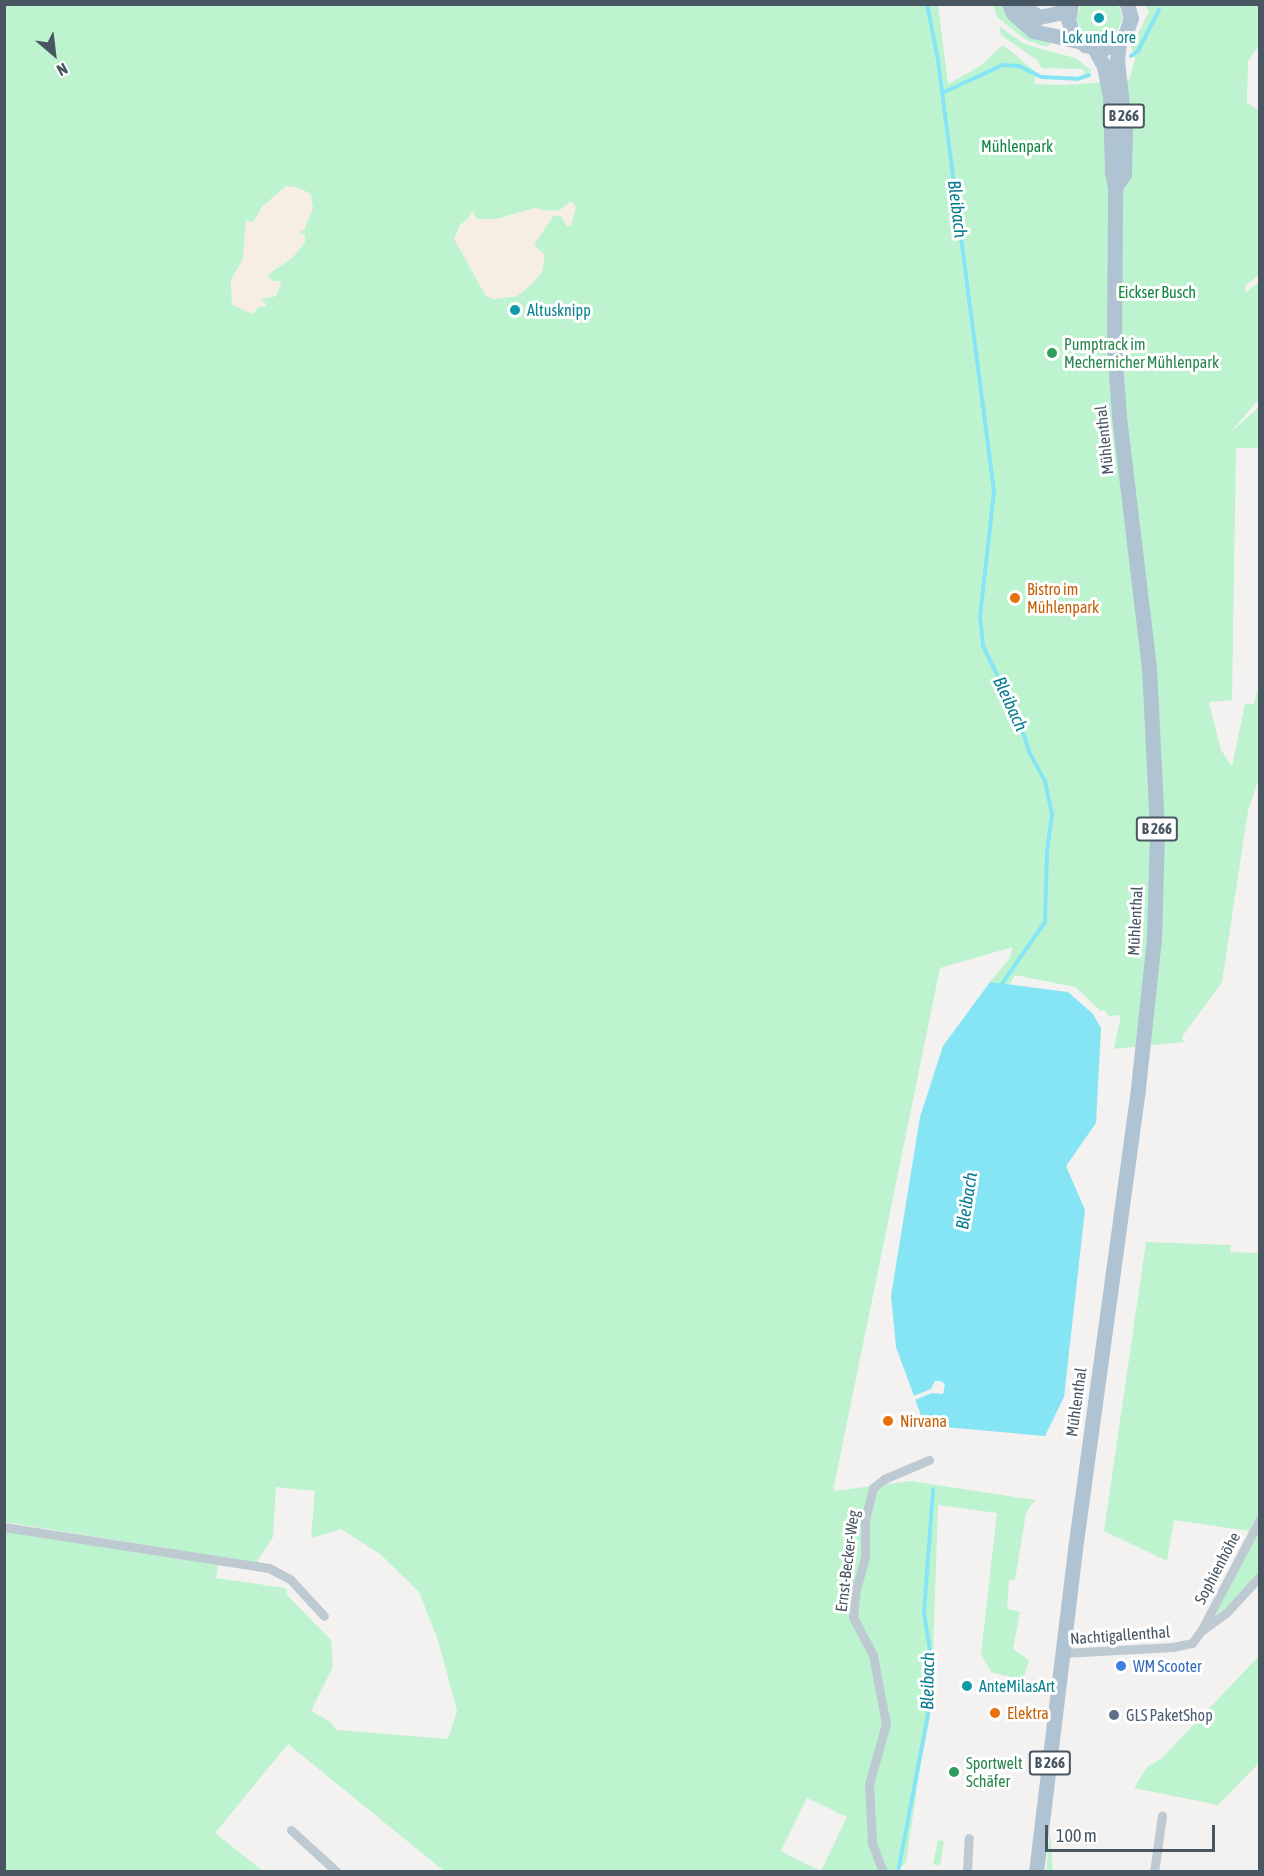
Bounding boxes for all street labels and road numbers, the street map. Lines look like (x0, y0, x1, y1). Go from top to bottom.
road number: B 266 (1102, 104, 1146, 128)
street label: Mühlenthal (1091, 405, 1117, 475)
road number: B 266 (1134, 817, 1180, 841)
street label: Mühlenthal (1124, 886, 1146, 956)
street label: Mühlenthal (1062, 1366, 1090, 1438)
street label: Ernst-Becker-Weg (831, 1509, 863, 1613)
street label: Sophienhöhe (1190, 1529, 1244, 1607)
street label: Nachtigallenthal (1069, 1622, 1171, 1648)
road number: B 266 (1028, 1751, 1072, 1775)

